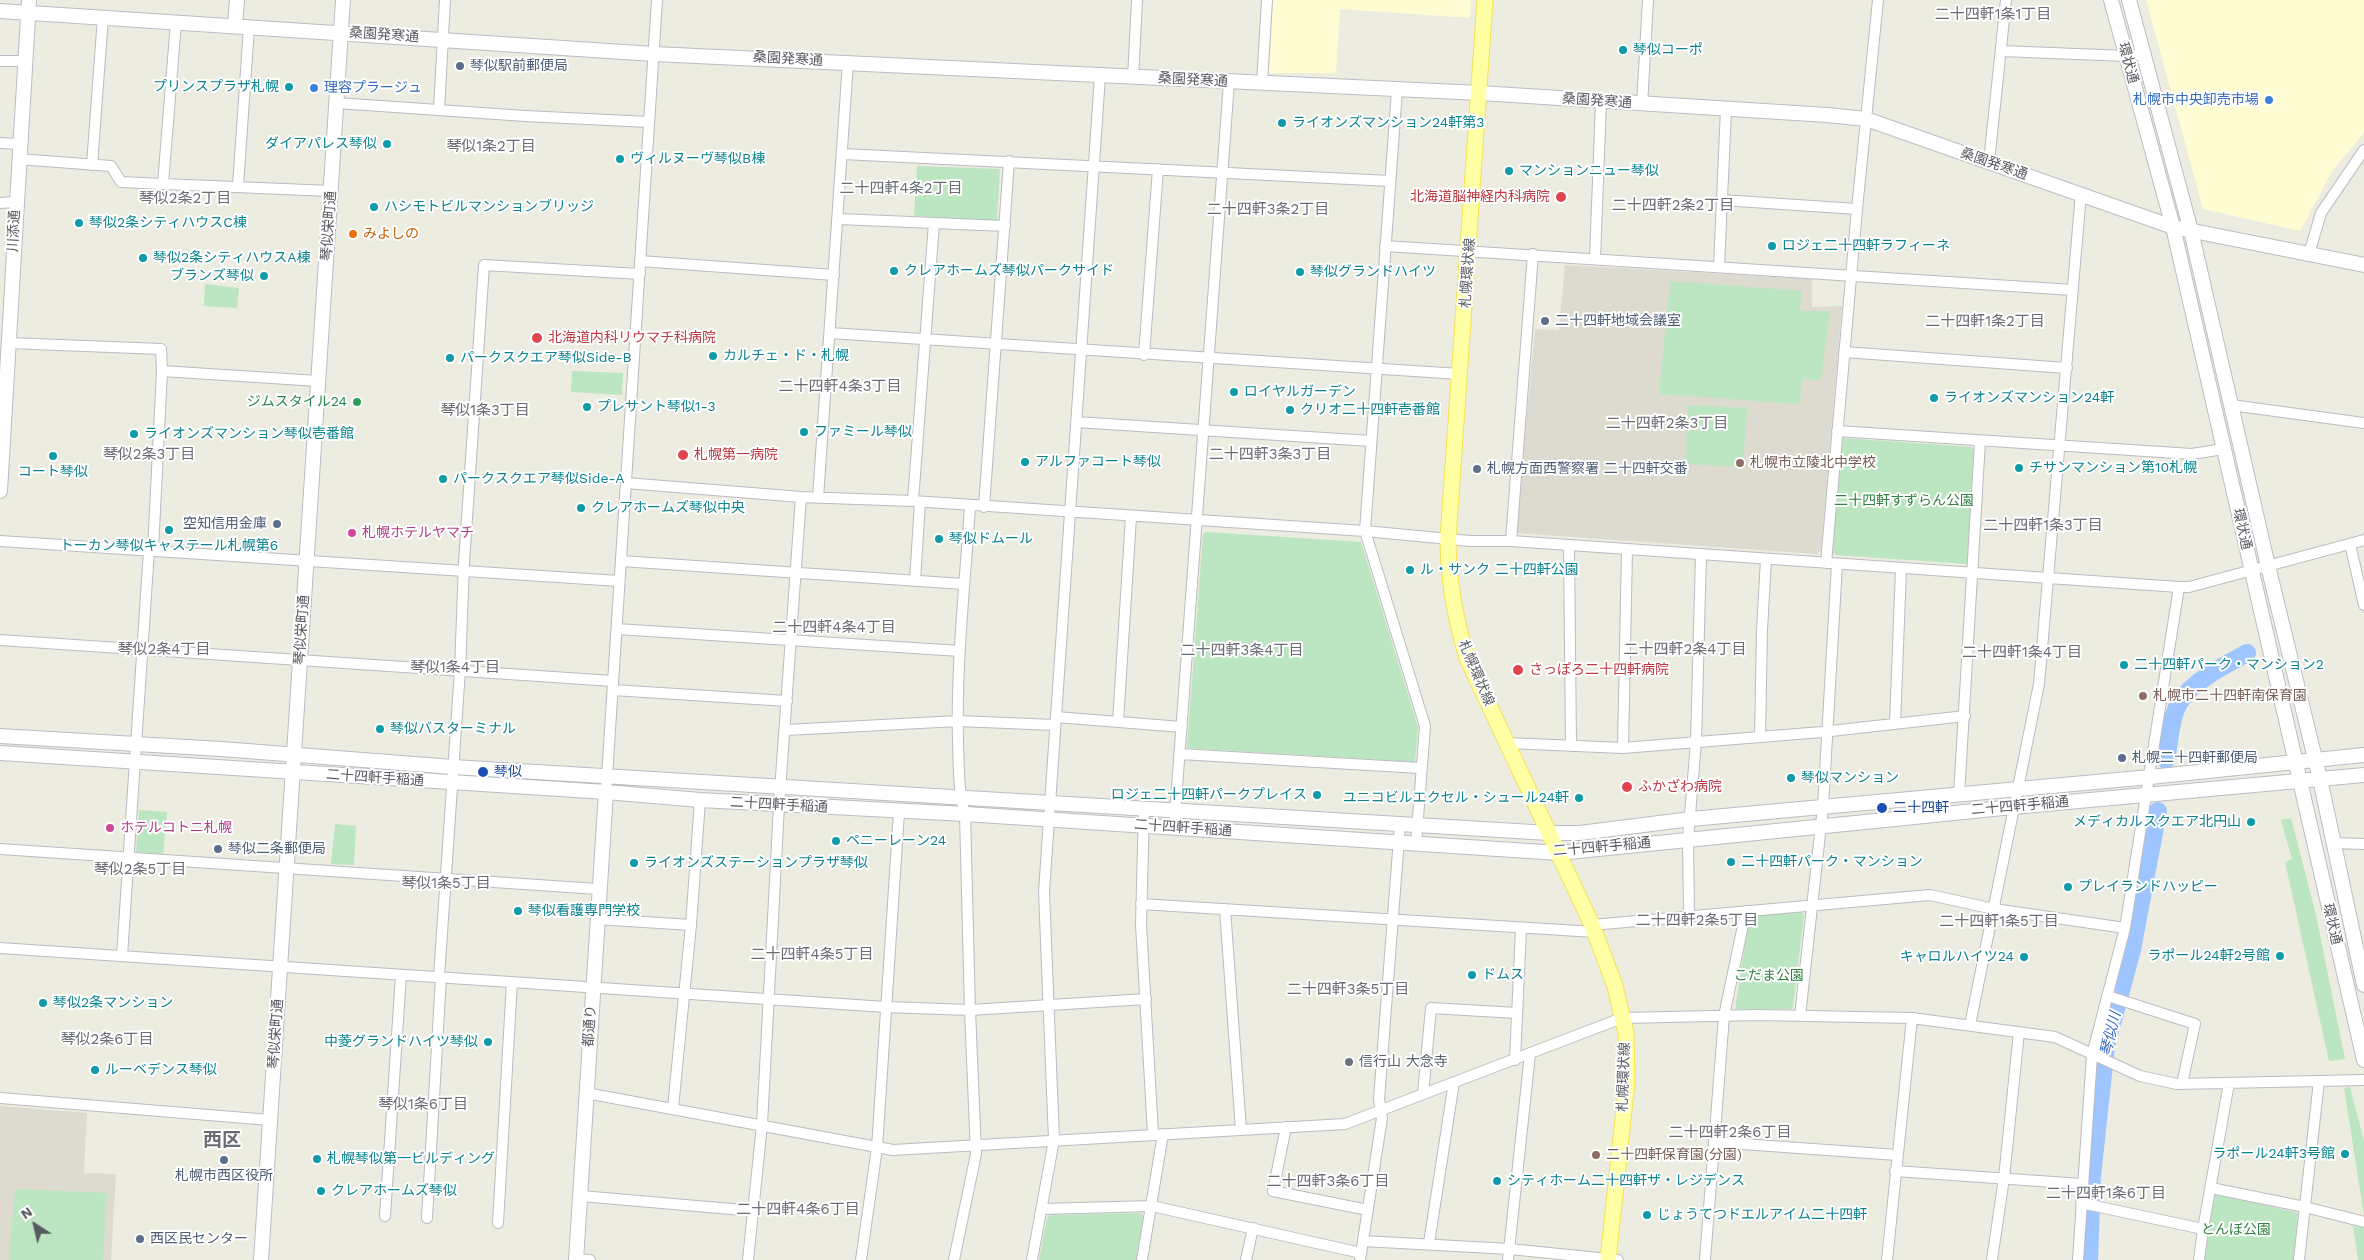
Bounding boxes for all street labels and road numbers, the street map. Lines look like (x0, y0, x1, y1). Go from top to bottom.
street label: 桑園発寒通 (348, 24, 420, 46)
street label: 環状通 (2114, 41, 2142, 85)
street label: 桑園発寒通 (753, 49, 823, 69)
street label: 桑園発寒通 (1158, 70, 1228, 90)
street label: 桑園発寒通 (1561, 90, 1633, 112)
street label: 桑園発寒通 (1958, 145, 2030, 183)
street label: 琴似栄町通 (318, 190, 340, 262)
street label: 川添通 (5, 210, 23, 252)
street label: 札幌環状線 (1457, 237, 1479, 309)
street label: 環状通 (2229, 507, 2255, 551)
street label: 琴似栄町通 (291, 594, 313, 666)
street label: 札幌環状線 (1455, 638, 1497, 708)
street label: 二十四軒手稲通 (326, 766, 424, 790)
street label: 二十四軒手稲通 (1970, 793, 2070, 819)
street label: 二十四軒手稲通 (730, 794, 828, 816)
street label: 二十四軒手稲通 (1134, 816, 1232, 840)
street label: 二十四軒手稲通 (1552, 834, 1652, 860)
street label: 環状通 (2319, 902, 2345, 946)
street label: 琴似栄町通 (265, 998, 287, 1070)
street label: 都通り (580, 1004, 600, 1048)
street label: 札幌環状線 (1614, 1042, 1634, 1112)

